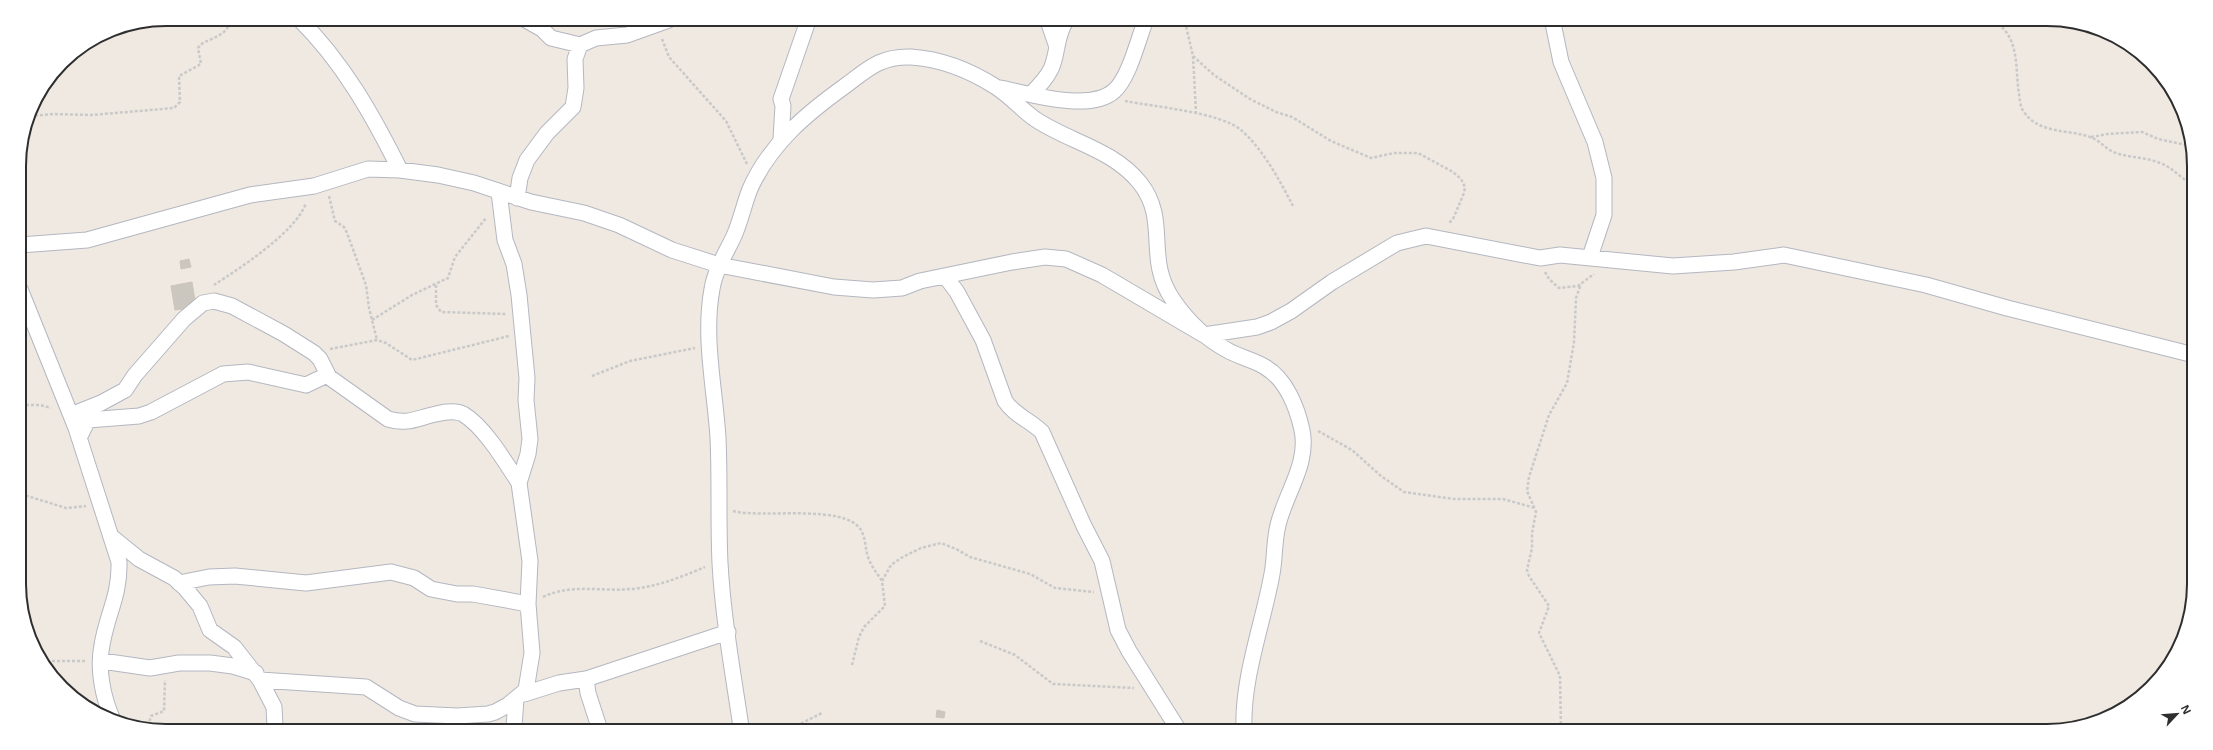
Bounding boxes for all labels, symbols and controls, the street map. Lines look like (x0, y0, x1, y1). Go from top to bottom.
north arrow (2157, 694, 2197, 734)
text: N (2178, 702, 2195, 717)

